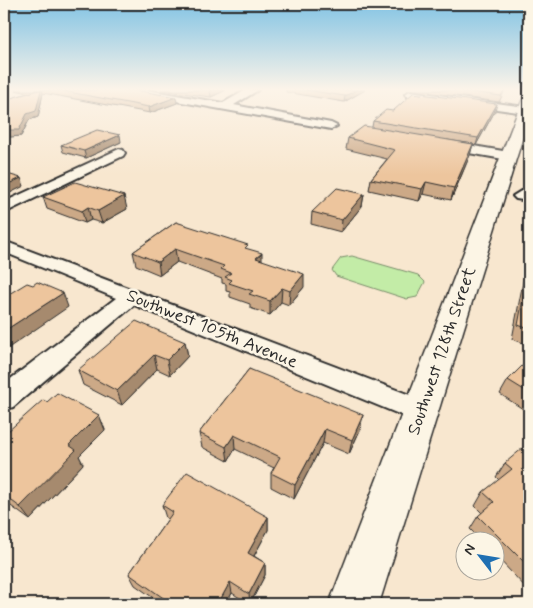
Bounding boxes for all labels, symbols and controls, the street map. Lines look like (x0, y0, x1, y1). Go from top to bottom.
street label: Southwest 128th Street (402, 263, 482, 438)
street label: Southwest 105th Avenue (123, 284, 301, 374)
north arrow (456, 530, 506, 580)
text: N (460, 541, 480, 558)

